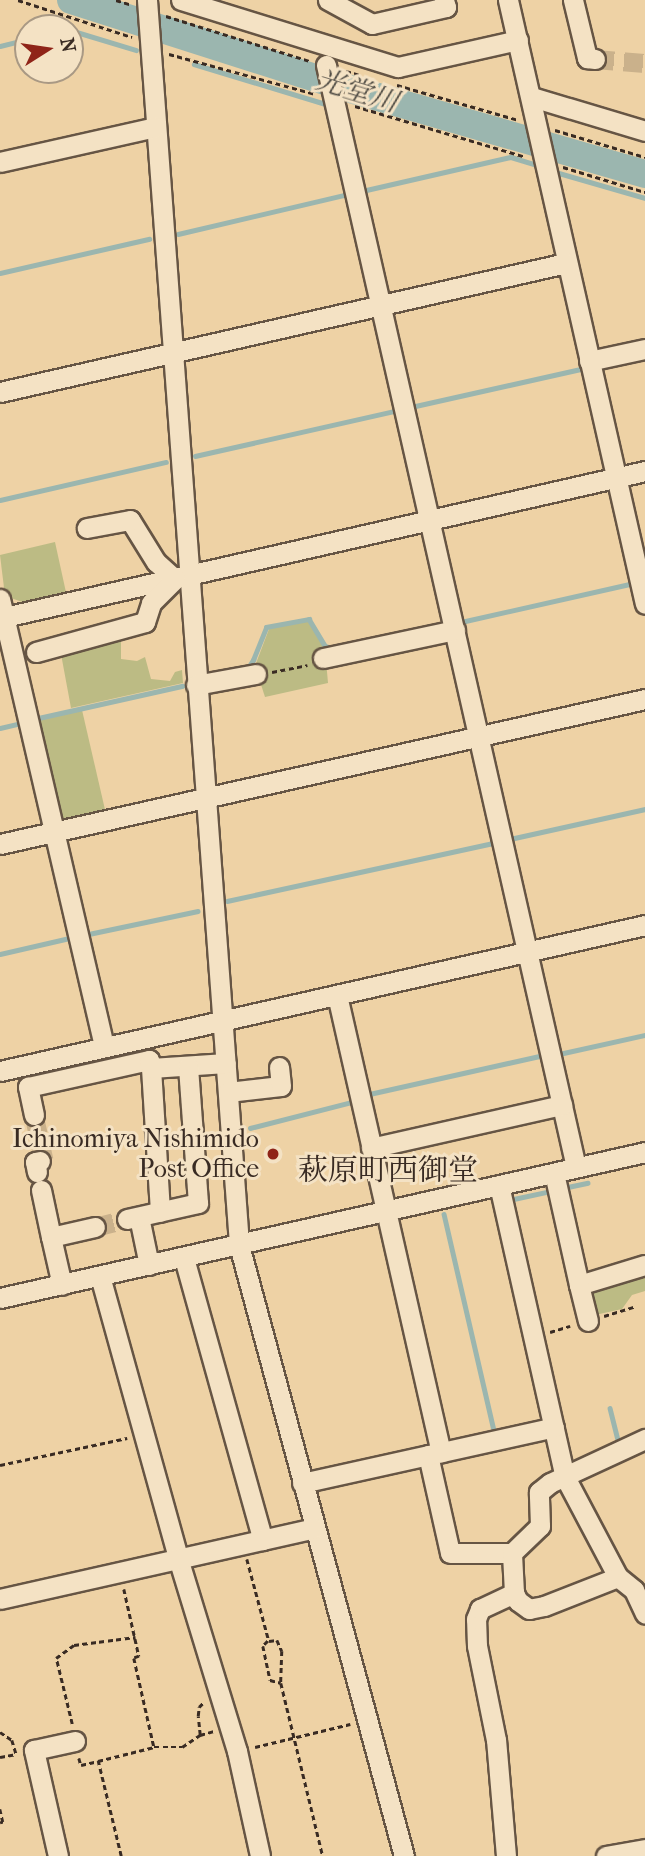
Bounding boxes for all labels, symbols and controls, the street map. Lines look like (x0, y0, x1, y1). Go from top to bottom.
north arrow (14, 14, 84, 84)
text: N (55, 36, 80, 54)
water label: 光堂川 (312, 63, 402, 119)
place label: Ichinomiya Nishimido Post Office (12, 1123, 259, 1184)
marker: Ichinomiya Nishimido Post Office (265, 1146, 281, 1162)
district label: 萩原町西御堂 (298, 1153, 478, 1189)

